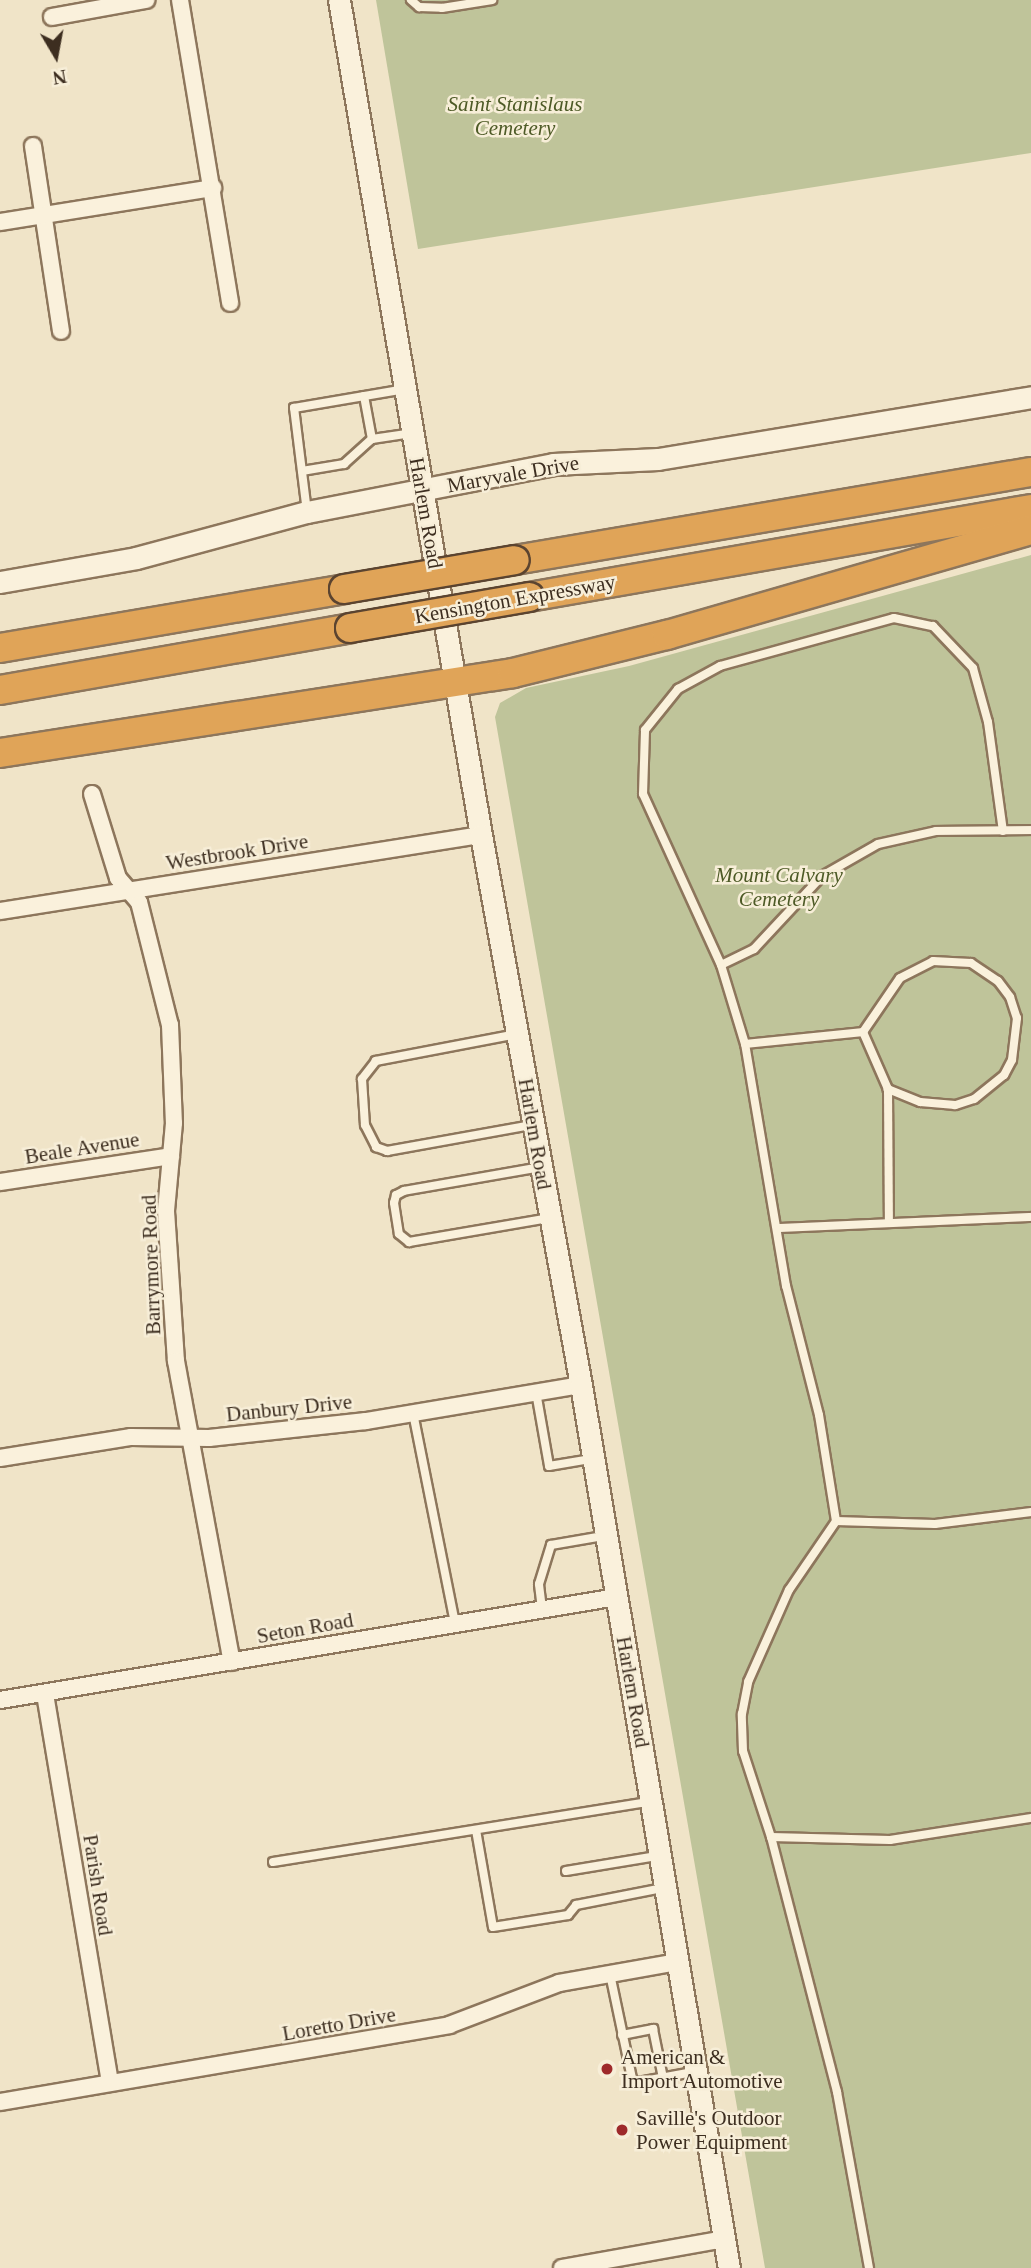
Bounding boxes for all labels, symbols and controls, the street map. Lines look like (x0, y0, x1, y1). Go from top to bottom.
north arrow (21, 21, 91, 91)
text: N (51, 66, 68, 89)
park label: Saint Stanislaus Cemetery (448, 91, 582, 141)
street label: Maryvale Drive (445, 450, 581, 498)
street label: Harlem Road (404, 455, 448, 571)
street label: Kensington Expressway (413, 569, 617, 629)
street label: Westbrook Drive (164, 828, 310, 876)
park label: Mount Calvary Cemetery (715, 862, 843, 912)
street label: Harlem Road (513, 1076, 557, 1192)
street label: Beale Avenue (22, 1126, 142, 1170)
street label: Barrymore Road (136, 1194, 166, 1336)
street label: Danbury Drive (225, 1389, 353, 1427)
street label: Seton Road (255, 1607, 355, 1649)
street label: Harlem Road (611, 1634, 655, 1750)
street label: Parish Road (78, 1833, 118, 1937)
street label: Loretto Drive (280, 2002, 398, 2046)
place label: American & Import Automotive (621, 2044, 784, 2094)
marker: American & Import Automotive (599, 2061, 615, 2077)
place label: Saville's Outdoor Power Equipment (636, 2105, 787, 2155)
marker: Saville's Outdoor Power Equipment (614, 2122, 630, 2138)

